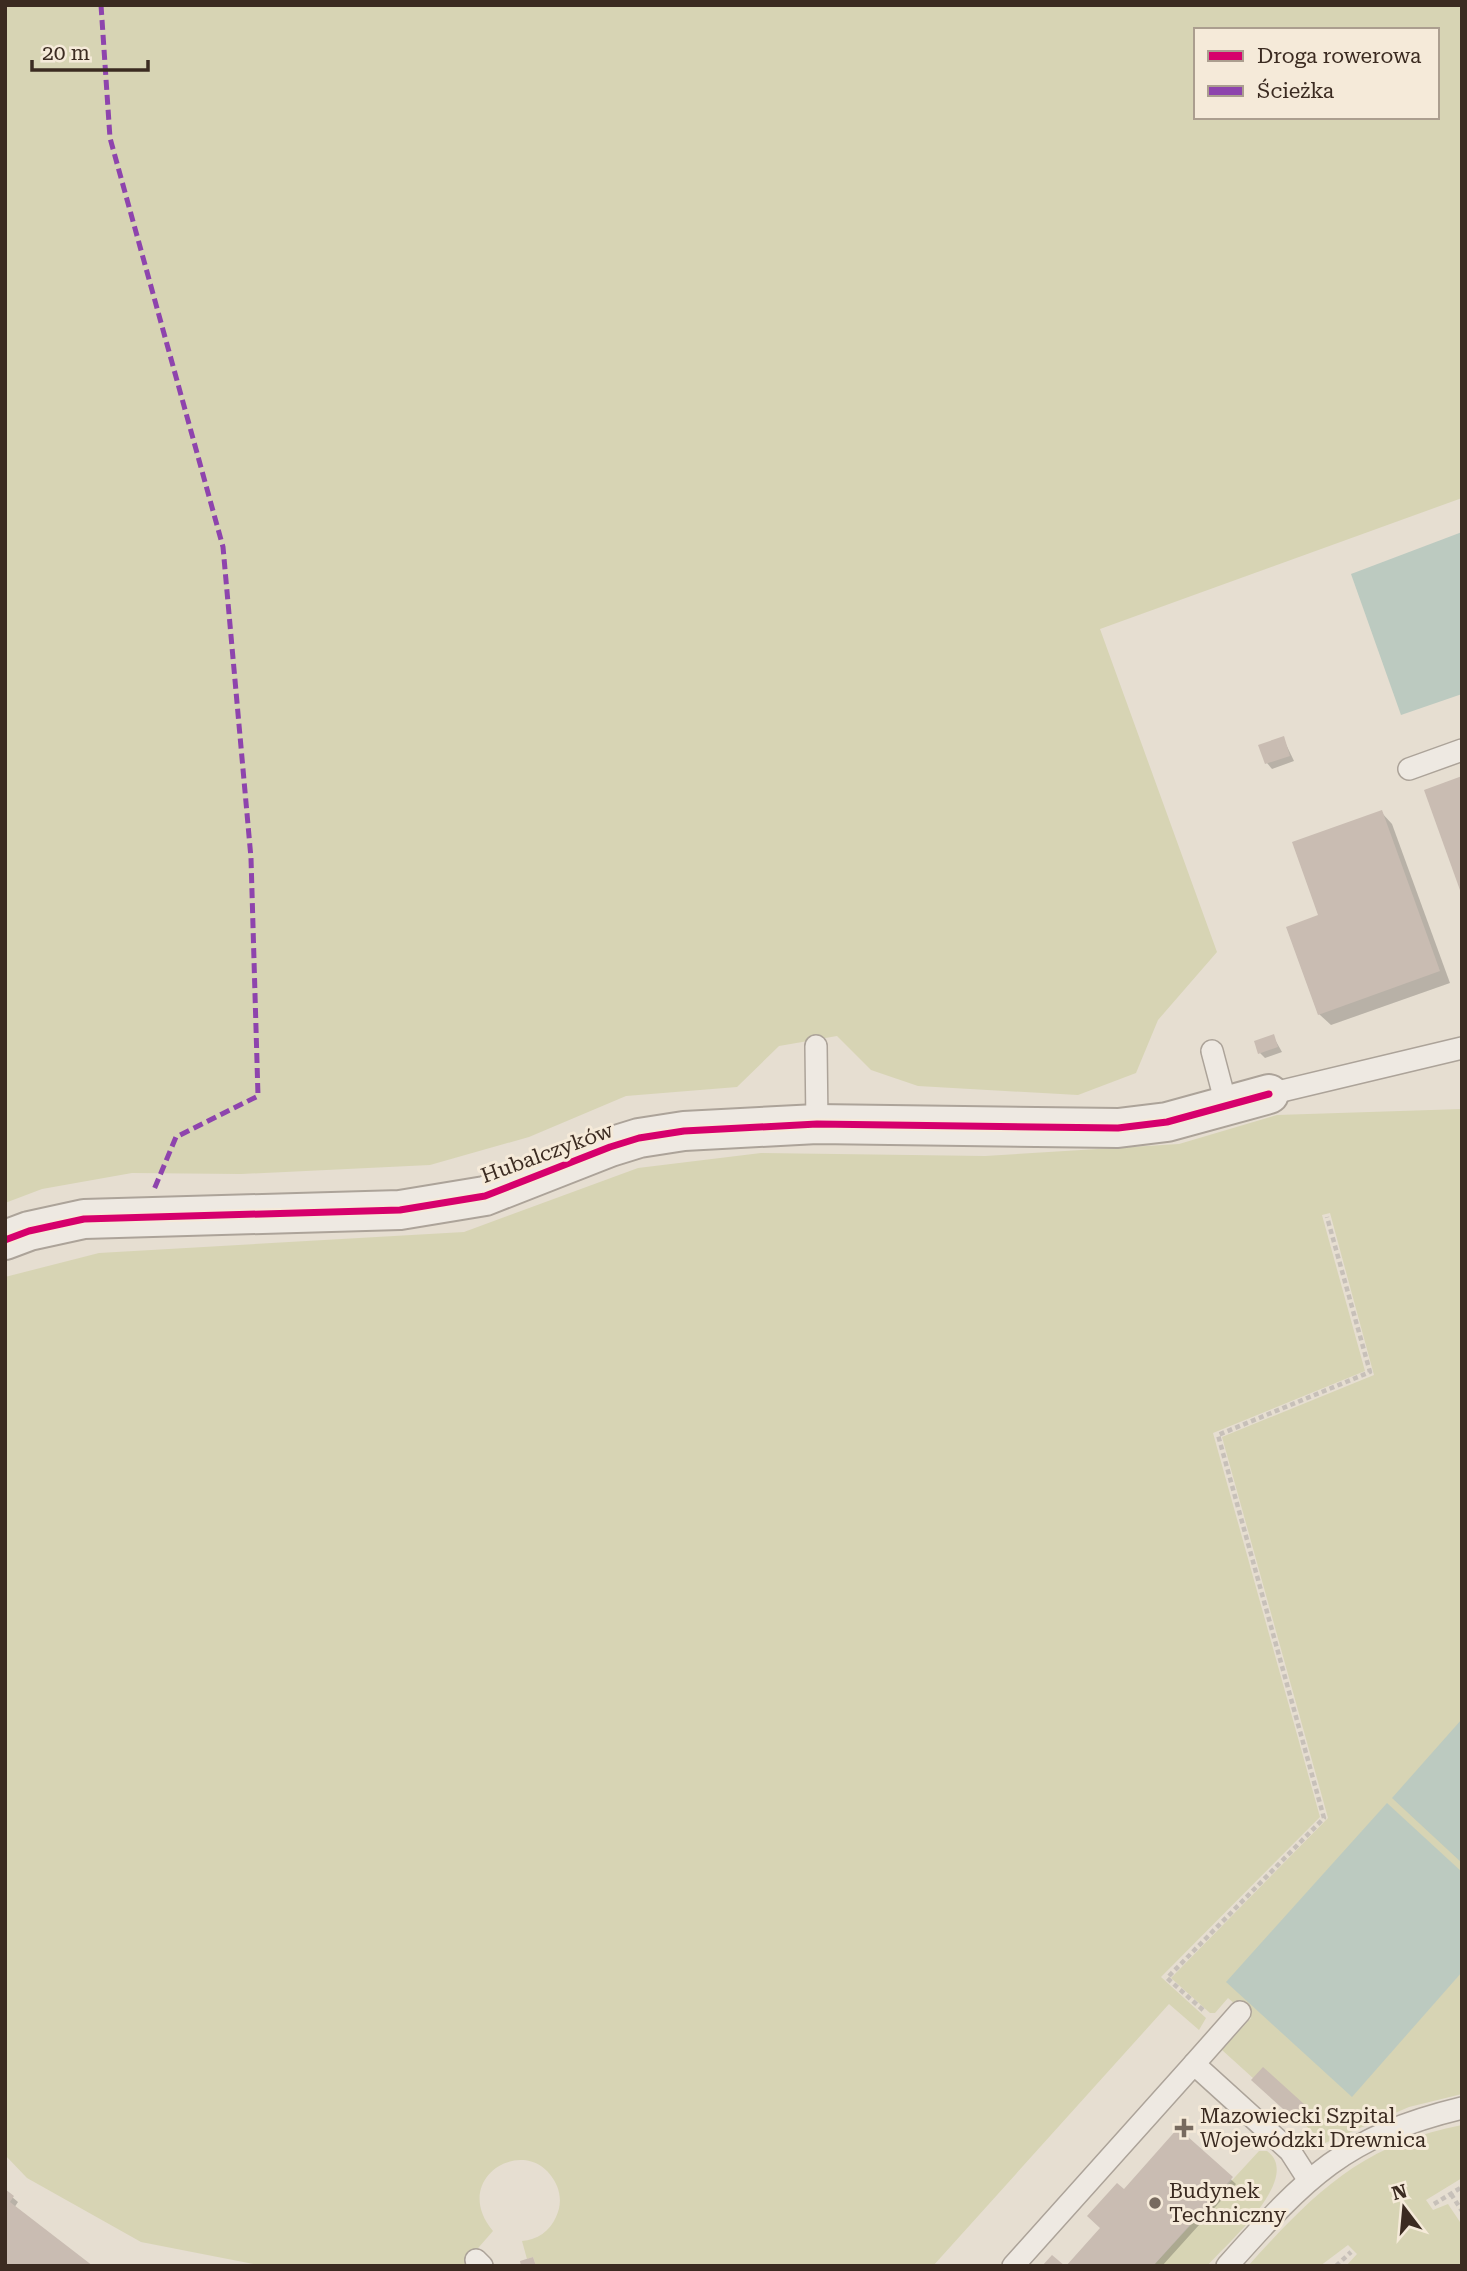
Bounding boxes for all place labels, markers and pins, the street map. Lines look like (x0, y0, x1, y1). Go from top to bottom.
place label: Mazowiecki Szpital Wojewódzki Drewnica (1200, 2104, 1427, 2152)
marker: Mazowiecki Szpital Wojewódzki Drewnica (1174, 2118, 1194, 2138)
place label: Budynek Techniczny (1169, 2179, 1287, 2227)
marker: Budynek Techniczny (1147, 2195, 1163, 2211)

